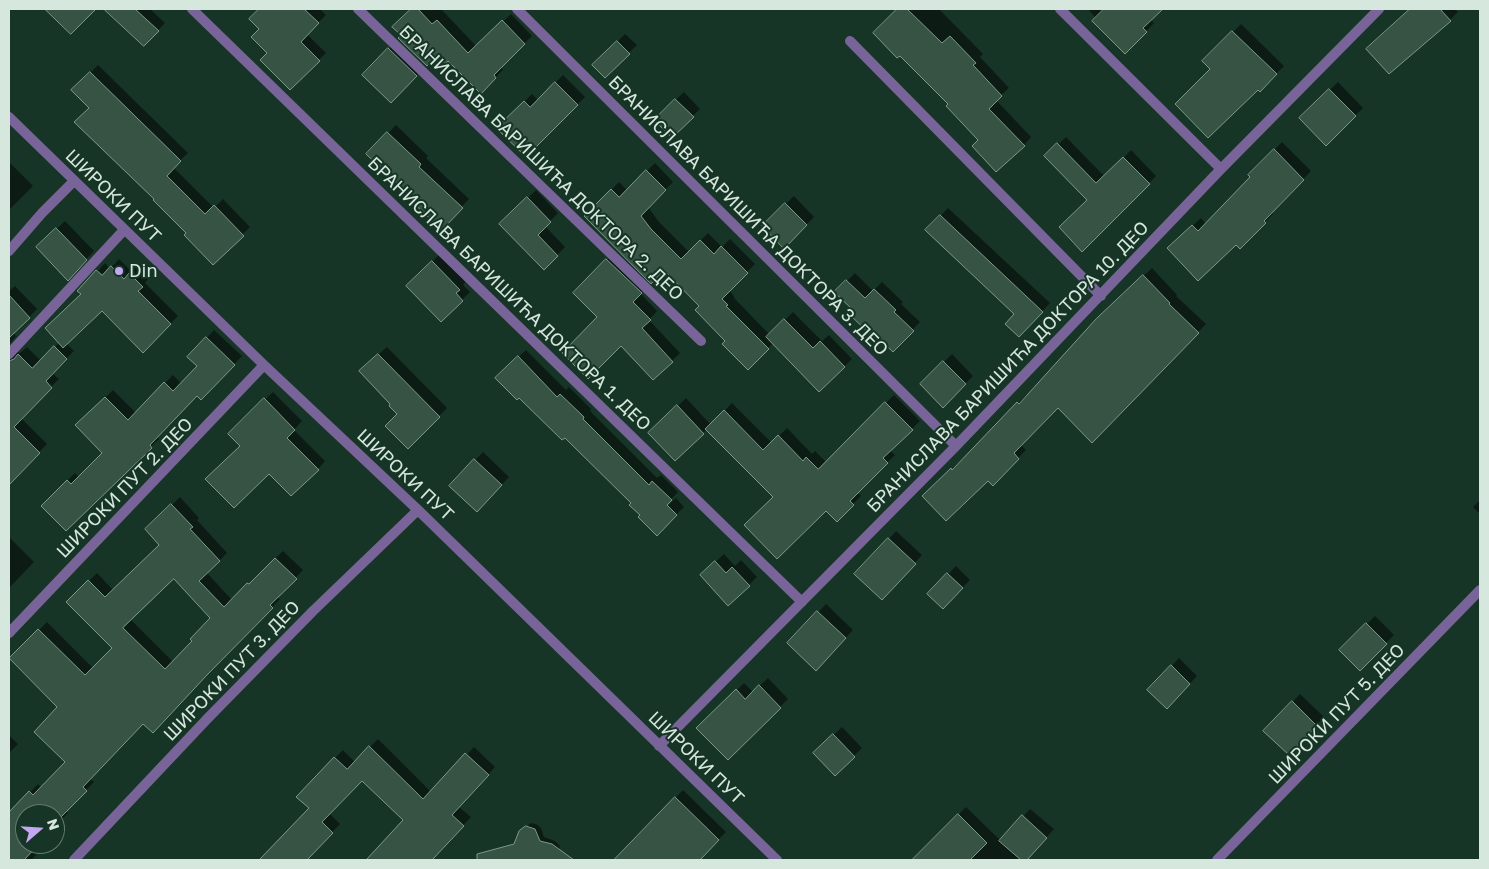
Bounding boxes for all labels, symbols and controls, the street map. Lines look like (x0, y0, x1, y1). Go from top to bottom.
street label: БРАНИСЛАВА БАРИШИЋА ДОКТОРА 2. ДЕО (394, 21, 688, 305)
street label: БРАНИСЛАВА БАРИШИЋА ДОКТОРА 3. ДЕО (604, 72, 892, 360)
street label: ШИРОКИ ПУТ (61, 145, 165, 247)
street label: БРАНИСЛАВА БАРИШИЋА ДОКТОРА 1. ДЕО (363, 153, 655, 435)
street label: БРАНИСЛАВА БАРИШИЋА ДОКТОРА 10. ДЕО (863, 217, 1153, 517)
place label: Din (129, 260, 157, 282)
marker: Din (113, 265, 125, 277)
street label: ШИРОКИ ПУТ 2. ДЕО (52, 413, 198, 563)
street label: ШИРОКИ ПУТ (352, 425, 458, 525)
street label: ШИРОКИ ПУТ 3. ДЕО (159, 596, 305, 746)
street label: ШИРОКИ ПУТ 5. ДЕО (1264, 639, 1410, 789)
street label: ШИРОКИ ПУТ (644, 707, 748, 809)
north arrow (15, 804, 65, 854)
text: N (44, 816, 63, 832)

